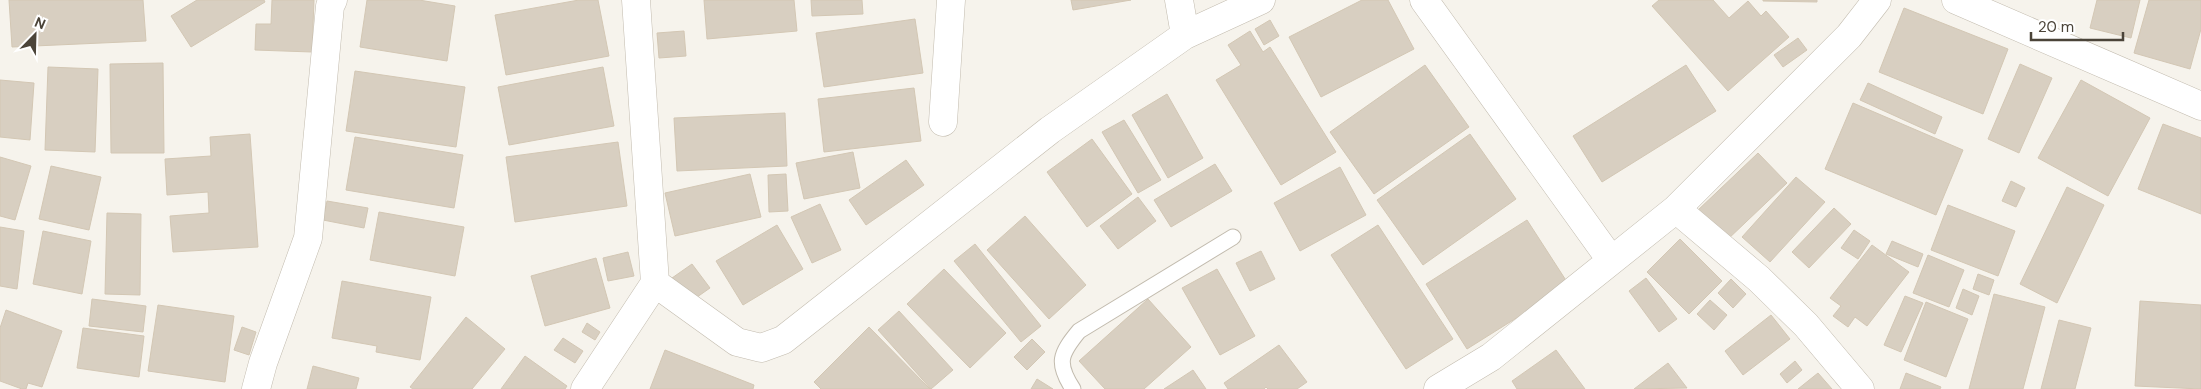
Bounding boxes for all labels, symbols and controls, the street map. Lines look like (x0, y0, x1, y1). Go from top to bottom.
north arrow (10, 10, 60, 60)
scale bar (2031, 10, 2124, 42)
text: N (32, 13, 48, 33)
text: 20 m (2038, 17, 2074, 37)

